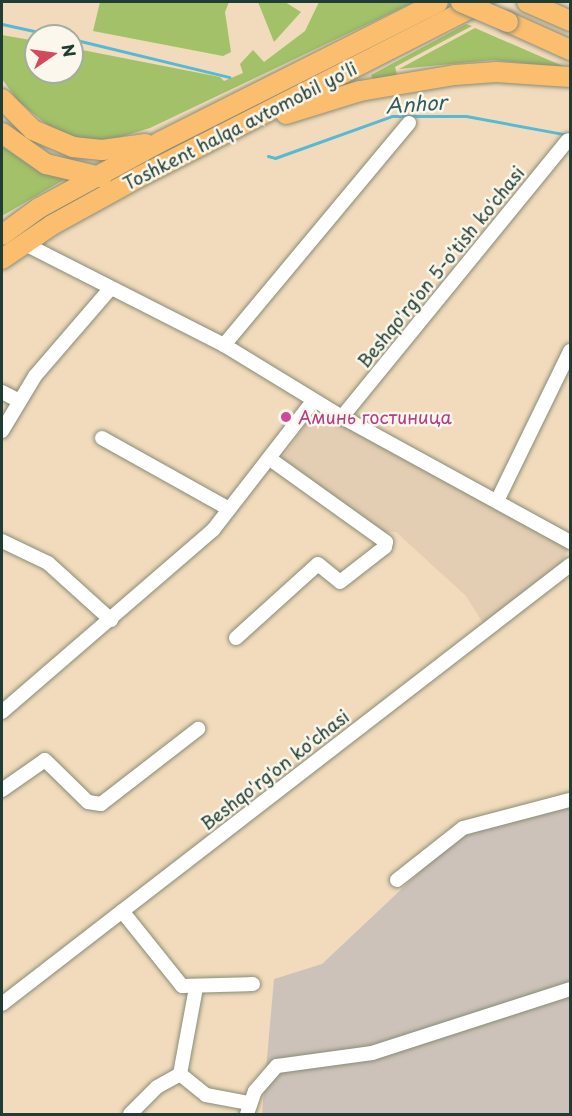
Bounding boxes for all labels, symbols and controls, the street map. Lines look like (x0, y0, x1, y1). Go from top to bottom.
north arrow (24, 24, 84, 84)
text: N (56, 42, 83, 59)
street label: Toshkent halqa avtomobil yo'li (118, 57, 362, 195)
water label: Anhor (385, 90, 447, 118)
street label: Beshqo'rg'on 5-o'tish ko'chasi (353, 162, 529, 372)
place label: Аминь гостиница (298, 406, 453, 428)
marker: Аминь гостиница (279, 410, 293, 424)
street label: Beshqo'rg'on ko'chasi (196, 705, 354, 835)

